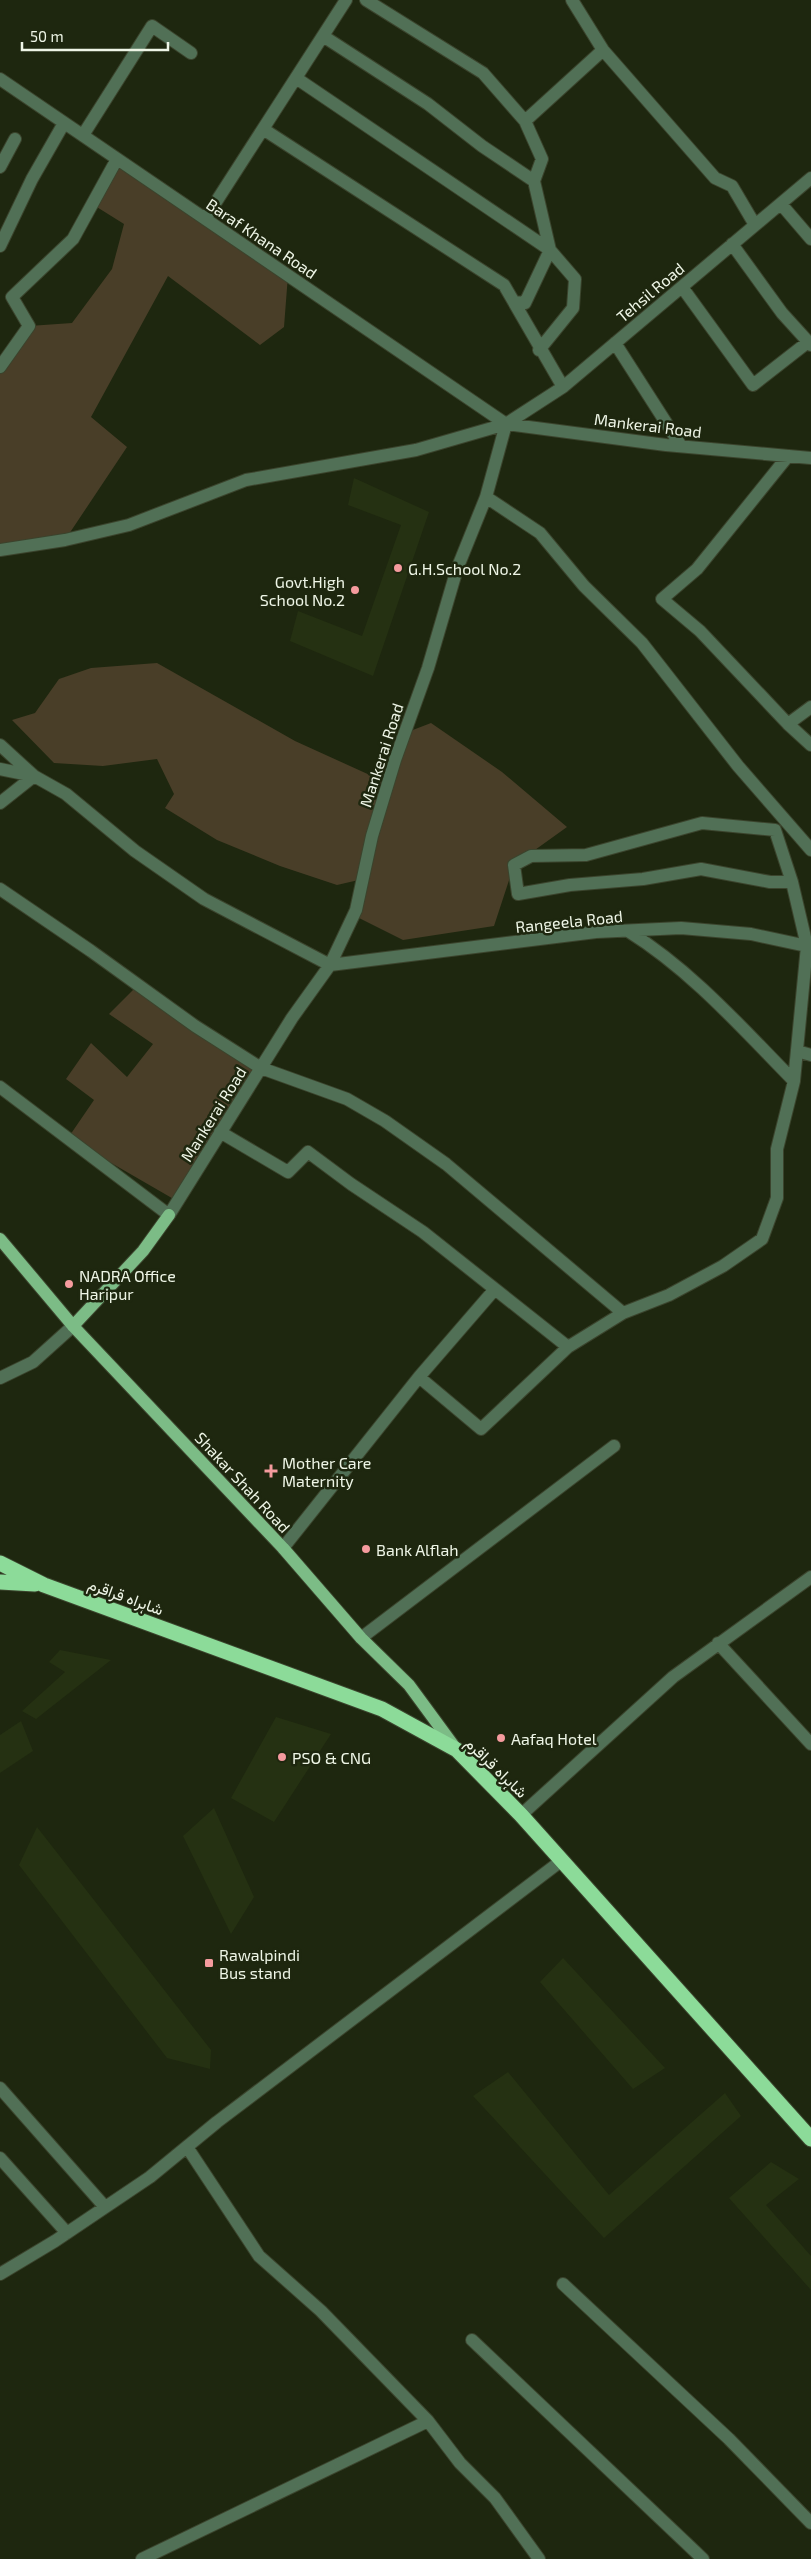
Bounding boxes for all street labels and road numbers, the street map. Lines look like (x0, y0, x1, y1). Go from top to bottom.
street label: Baraf Khana Road (203, 194, 321, 282)
street label: Tehsil Road (612, 258, 688, 326)
street label: Mankerai Road (593, 409, 703, 441)
street label: Mankerai Road (355, 701, 407, 809)
street label: Rangeela Road (514, 906, 624, 936)
street label: Mankerai Road (176, 1063, 250, 1165)
street label: Shakar Shah Road (192, 1428, 294, 1536)
street label: شاہراہ قراقرم (85, 1574, 166, 1620)
street label: شاہراہ قراقرم (461, 1733, 532, 1803)

